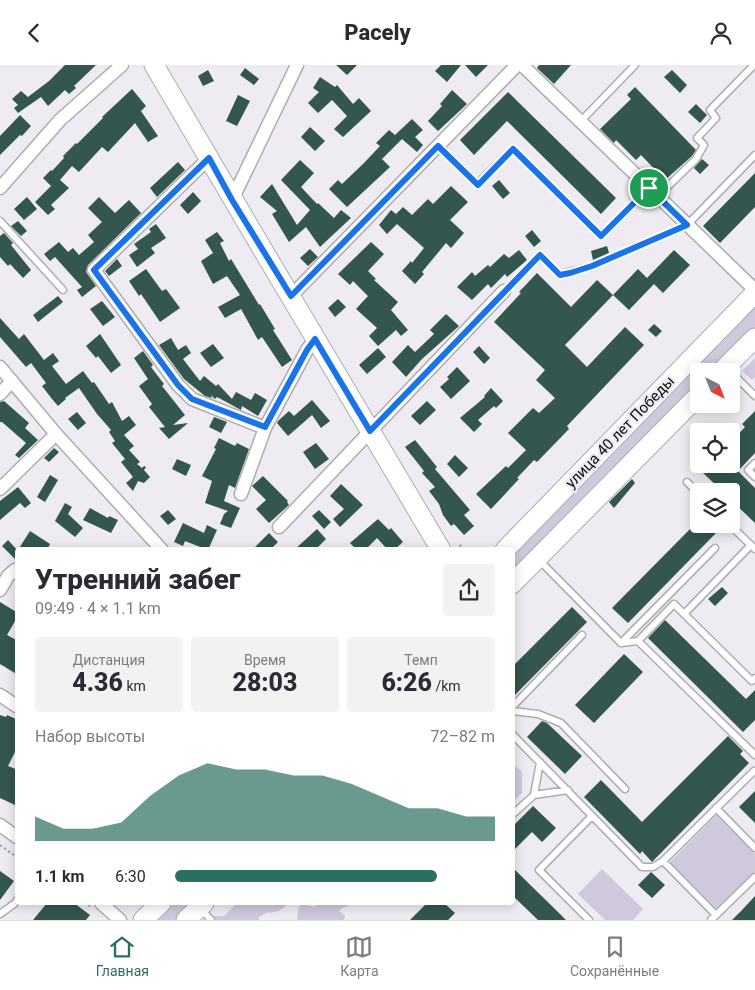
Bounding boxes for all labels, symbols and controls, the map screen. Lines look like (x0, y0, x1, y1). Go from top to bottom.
icon: back (20, 19, 48, 47)
icon: person (707, 19, 735, 47)
text: Pacely (344, 20, 411, 45)
pin (628, 167, 670, 209)
icon: arrive (635, 174, 663, 202)
north arrow (690, 363, 740, 413)
map controls (690, 363, 740, 533)
street label: улица 40 лет Победы (562, 372, 678, 492)
button: locate (690, 423, 740, 473)
button: layers (690, 483, 740, 533)
text: Утренний забег (35, 563, 241, 596)
button: share (443, 564, 495, 616)
text: 09:49 · 4 × 1.1 km (35, 599, 161, 618)
text: Дистанция (73, 652, 145, 668)
text: Время (244, 652, 286, 668)
text: Темп (404, 652, 438, 668)
text: 4.36 (72, 668, 123, 697)
text: 28:03 (233, 668, 297, 697)
text: 6:26 (381, 668, 432, 697)
text: km (123, 678, 146, 694)
text: /km (432, 678, 461, 694)
text: Набор высоты (35, 727, 145, 746)
text: 72–82 m (431, 727, 495, 746)
text: 1.1 km (35, 867, 84, 886)
text: 6:30 (115, 867, 146, 886)
tab: Главная (96, 933, 149, 979)
tab: Карта (340, 933, 379, 979)
tab: Сохранённые (570, 933, 659, 979)

